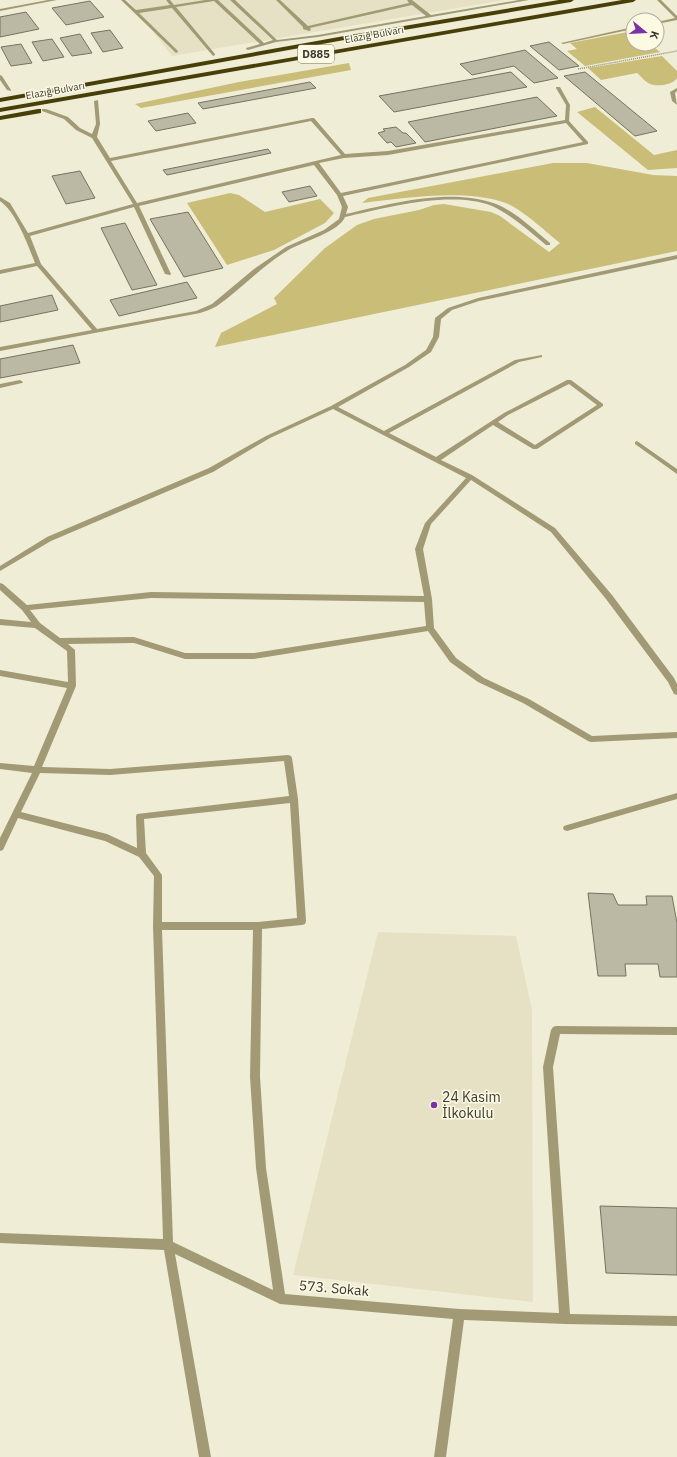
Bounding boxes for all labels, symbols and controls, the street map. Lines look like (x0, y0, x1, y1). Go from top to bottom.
north arrow (625, 12, 665, 52)
street label: Elazığ Bulvarı (343, 23, 405, 46)
text: K (647, 29, 662, 41)
road number: D885 (298, 45, 334, 63)
street label: Elazığ Bulvarı (24, 79, 86, 102)
place label: 24 Kasim İlkokulu (442, 1088, 501, 1122)
marker: 24 Kasim İlkokulu (429, 1100, 439, 1110)
street label: 573. Sokak (298, 1276, 370, 1300)

